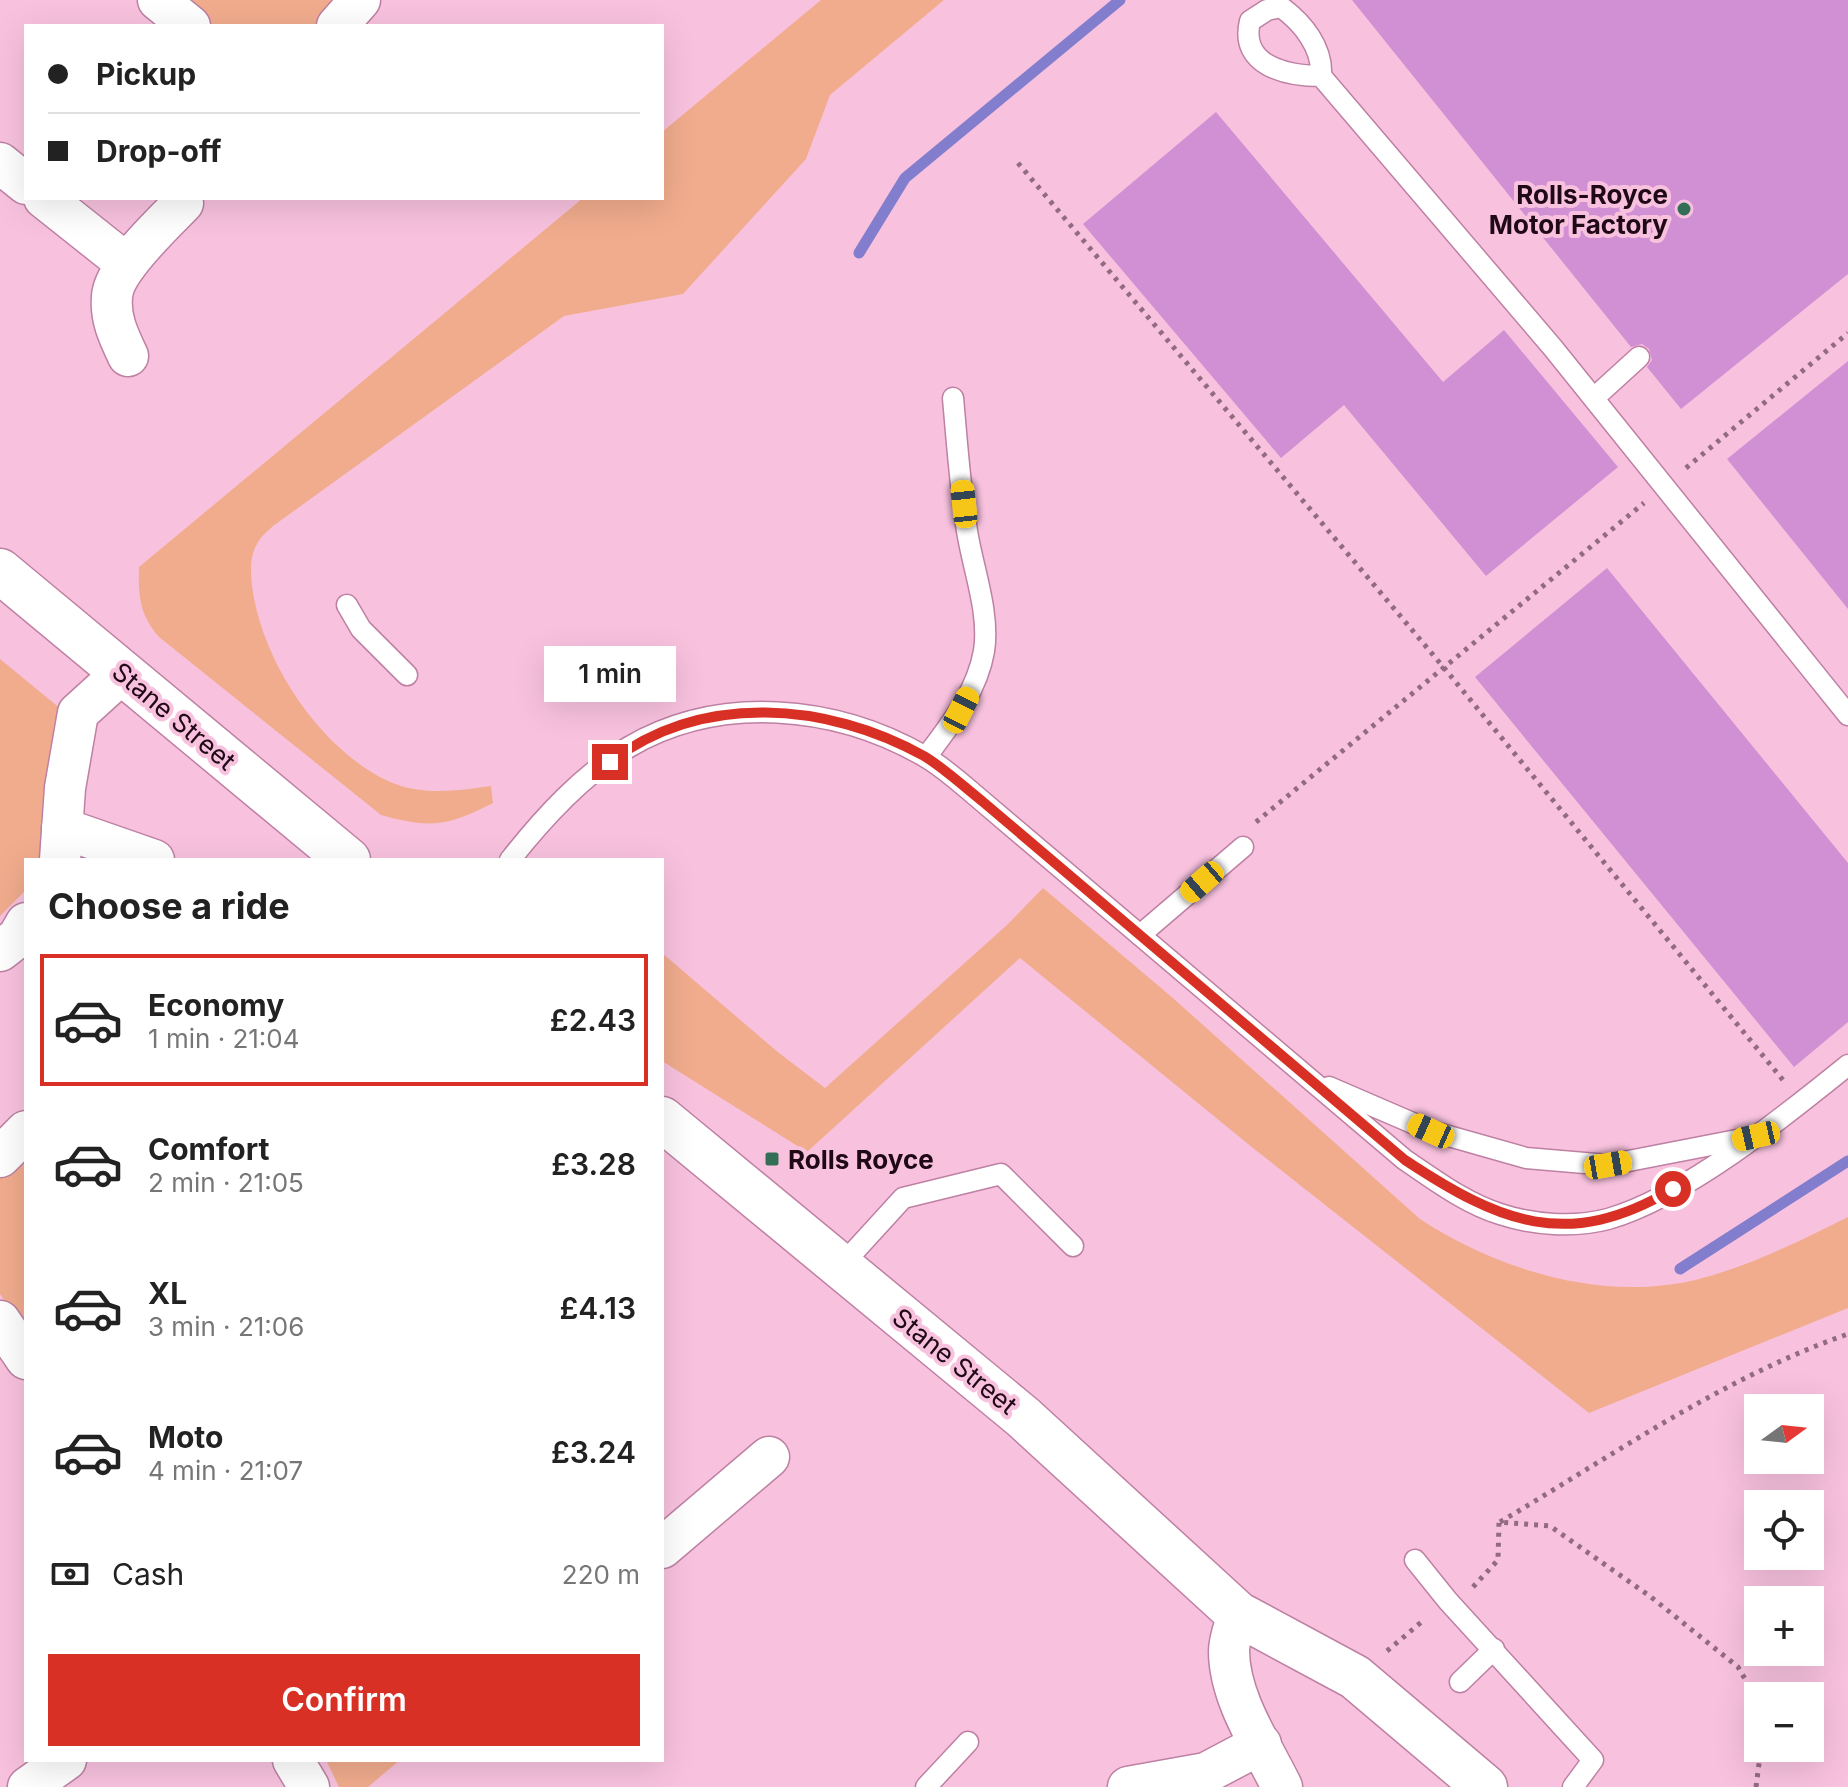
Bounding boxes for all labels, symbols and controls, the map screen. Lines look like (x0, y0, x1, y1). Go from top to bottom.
text: Pickup (96, 56, 196, 92)
text: Drop-off (96, 133, 222, 169)
place label: Rolls-Royce Motor Factory (1489, 179, 1668, 240)
marker: Rolls-Royce Motor Factory (1675, 200, 1693, 218)
car (950, 479, 978, 529)
callout: 1 min (544, 646, 676, 702)
street label: Stane Street (106, 656, 242, 776)
text: 1 min (578, 658, 642, 689)
car (939, 683, 983, 737)
route end (592, 744, 628, 780)
car (1176, 857, 1228, 907)
text: Choose a ride (48, 884, 290, 928)
icon: car (52, 984, 124, 1056)
text: Economy (148, 987, 284, 1023)
text: £2.43 (550, 1002, 636, 1038)
text: 1 min · 21:04 (148, 1023, 300, 1054)
car (1404, 1110, 1458, 1152)
car (1730, 1119, 1782, 1153)
icon: car (52, 1128, 124, 1200)
text: Comfort (148, 1131, 269, 1167)
place label: Rolls Royce (788, 1144, 934, 1175)
text: £3.28 (551, 1146, 636, 1182)
car (1582, 1149, 1634, 1181)
marker: Rolls Royce (763, 1150, 781, 1168)
text: 2 min · 21:05 (148, 1167, 304, 1198)
route start (1655, 1171, 1691, 1207)
icon: car (52, 1272, 124, 1344)
text: XL (148, 1275, 187, 1311)
text: £4.13 (559, 1290, 636, 1326)
street label: Stane Street (887, 1301, 1023, 1421)
text: 3 min · 21:06 (148, 1311, 304, 1342)
north arrow (1744, 1394, 1824, 1474)
map controls (1744, 1394, 1824, 1762)
icon: car (52, 1416, 124, 1488)
text: Moto (148, 1419, 223, 1455)
text: £3.24 (551, 1434, 636, 1470)
text: 4 min · 21:07 (148, 1455, 303, 1486)
button: locate (1744, 1490, 1824, 1570)
icon: cash (48, 1552, 92, 1596)
text: Cash (112, 1556, 184, 1592)
text: 220 m (562, 1559, 640, 1590)
button: + (1744, 1586, 1824, 1666)
button: Confirm (48, 1654, 640, 1746)
button: − (1744, 1682, 1824, 1762)

